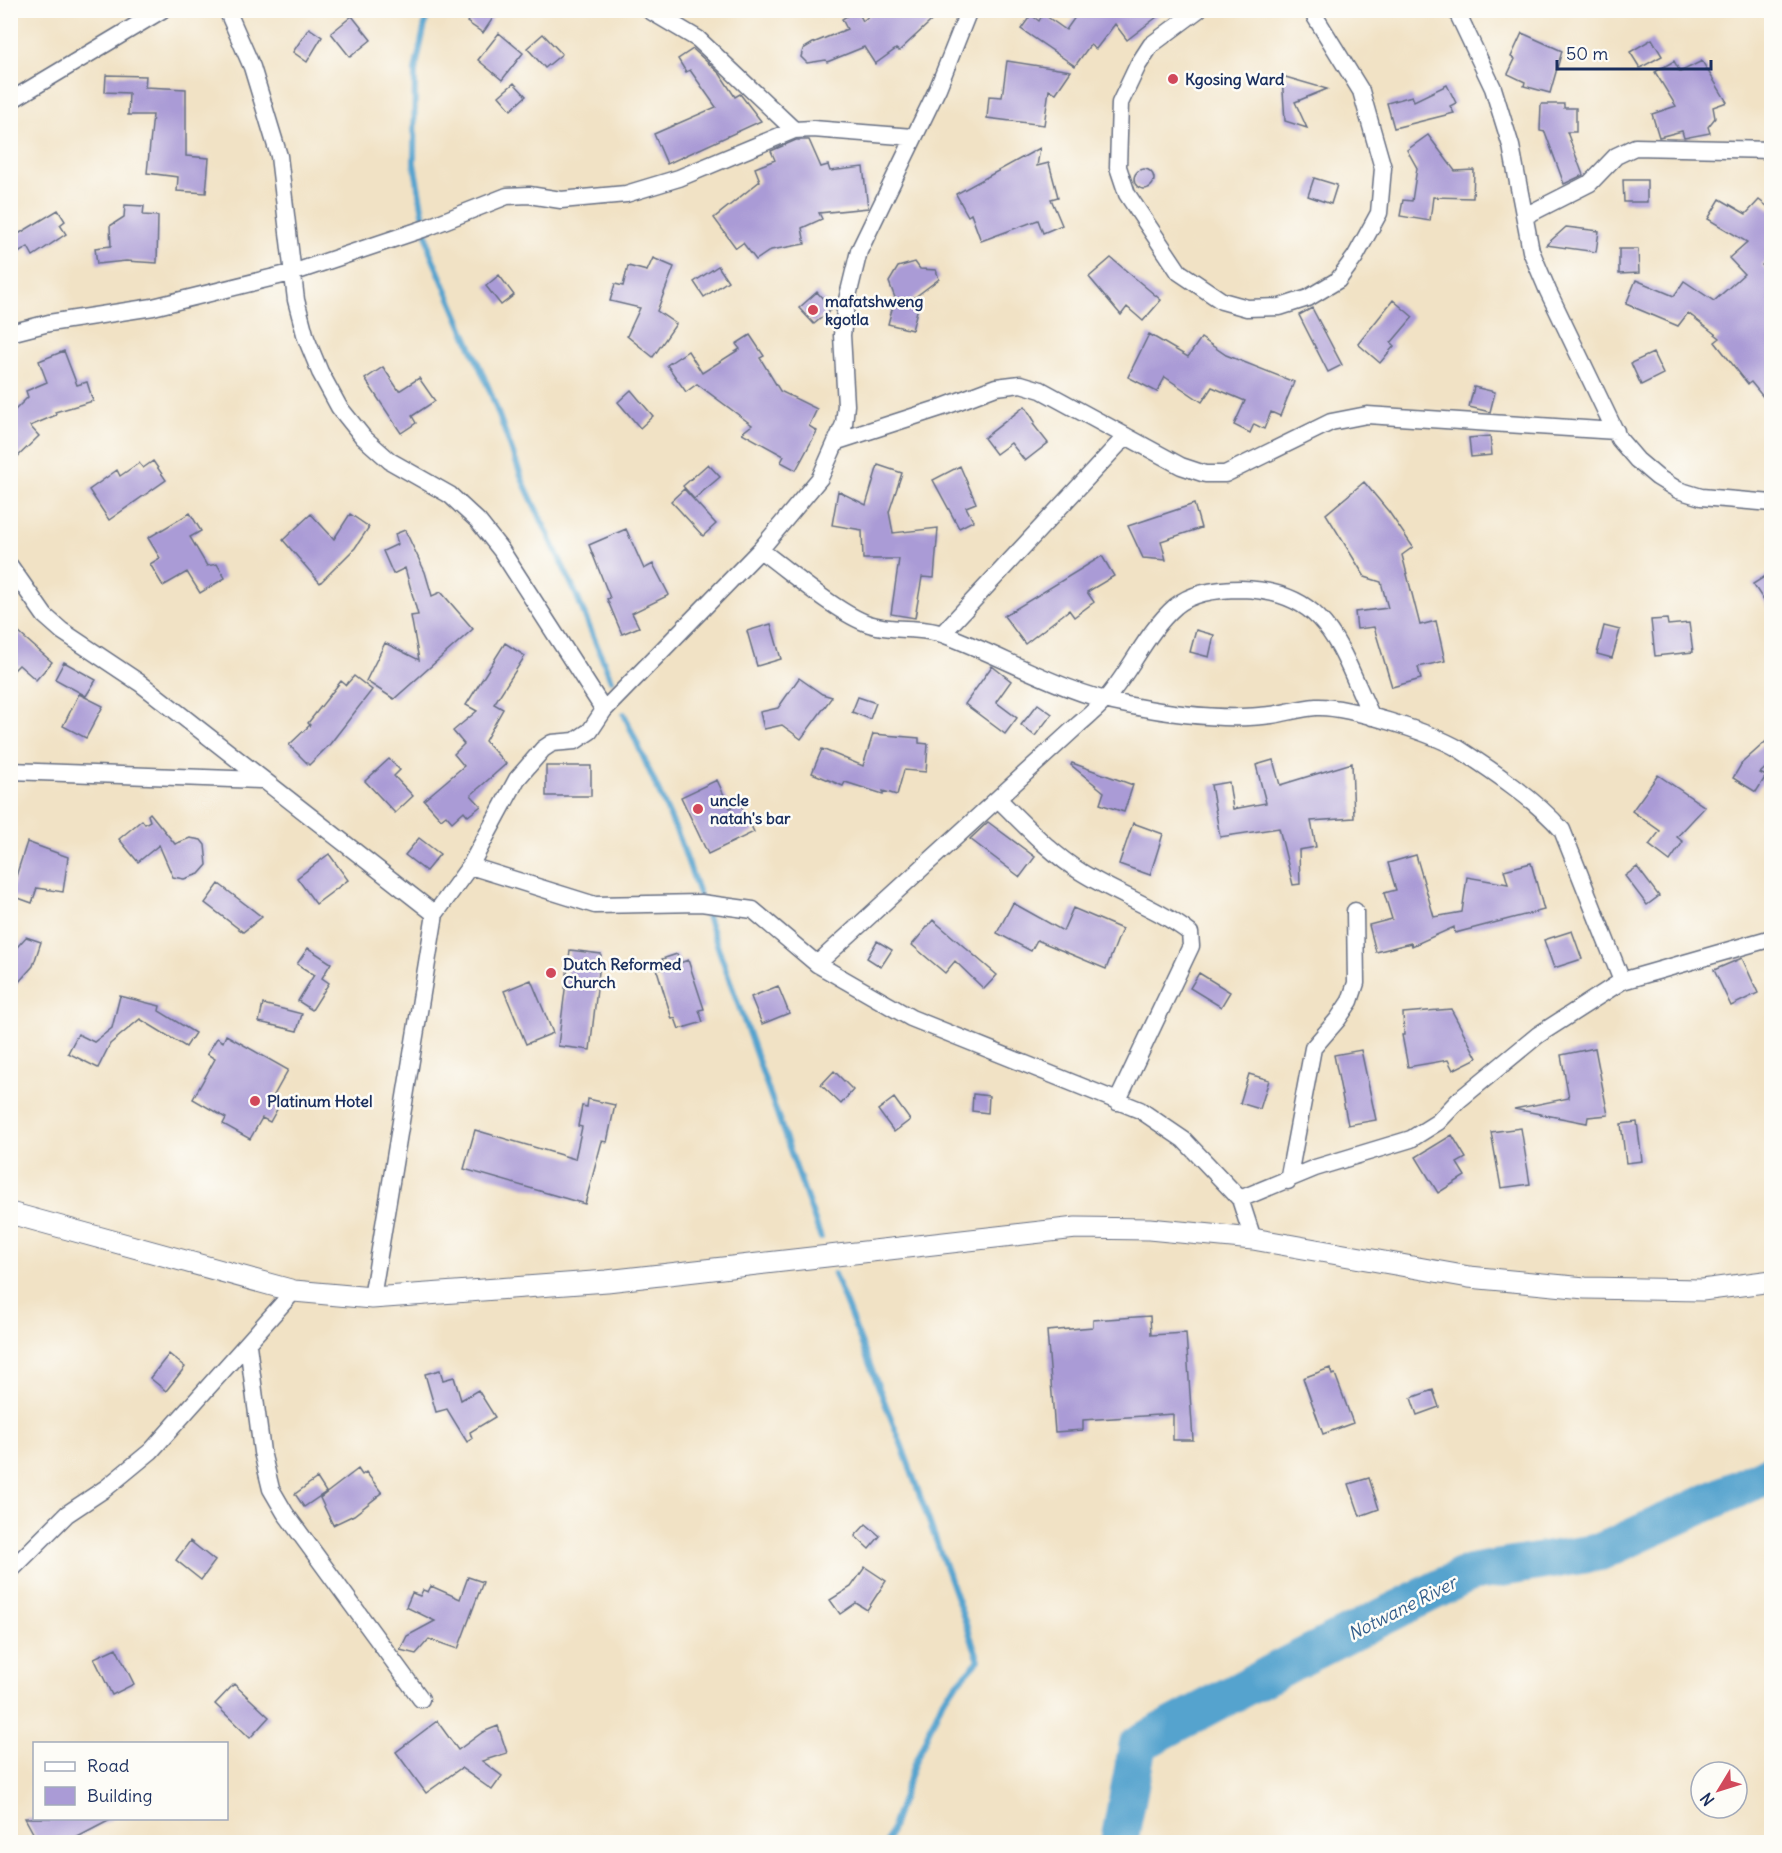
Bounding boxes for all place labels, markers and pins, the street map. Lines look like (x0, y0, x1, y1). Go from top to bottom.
place label: Kgosing Ward (1185, 69, 1285, 90)
marker: Kgosing Ward (1166, 72, 1180, 86)
place label: mafatshweng kgotla (825, 291, 924, 330)
marker: mafatshweng kgotla (806, 303, 820, 317)
place label: uncle natah's bar (710, 790, 791, 828)
marker: uncle natah's bar (691, 802, 705, 816)
place label: Dutch Reformed Church (563, 954, 682, 992)
marker: Dutch Reformed Church (544, 966, 558, 980)
place label: Platinum Hotel (267, 1091, 372, 1111)
marker: Platinum Hotel (248, 1094, 262, 1108)

